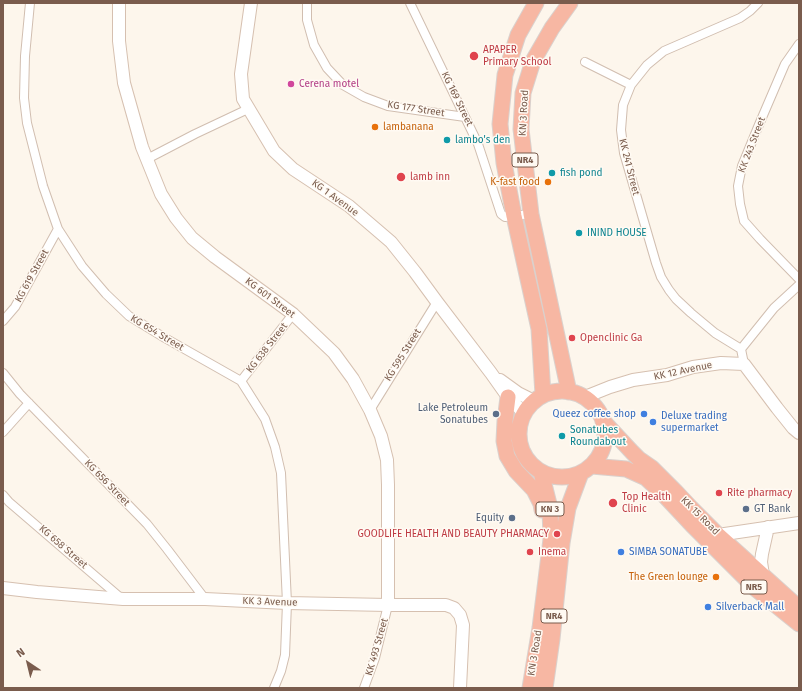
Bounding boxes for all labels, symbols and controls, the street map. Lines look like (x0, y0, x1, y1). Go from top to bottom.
place label: APAPER Primary School (483, 44, 551, 68)
marker: APAPER Primary School (468, 50, 480, 62)
street label: KG 169 Street (439, 70, 475, 128)
place label: Cerena motel (299, 78, 359, 90)
marker: Cerena motel (286, 79, 296, 89)
street label: KN 3 Road (517, 90, 531, 136)
street label: KG 177 Street (387, 99, 445, 119)
street label: KK 243 Street (736, 115, 768, 175)
place label: lambanana (383, 121, 434, 133)
marker: lambanana (370, 122, 380, 132)
place label: lambo's den (455, 134, 510, 146)
marker: lambo's den (442, 135, 452, 145)
street label: KK 241 Street (616, 137, 642, 197)
road number: NR4 (512, 153, 538, 167)
place label: fish pond (560, 167, 603, 179)
marker: fish pond (547, 168, 557, 178)
marker: lamb inn (395, 171, 407, 183)
place label: lamb inn (410, 171, 450, 183)
place label: K-fast food (490, 176, 540, 188)
street label: KG 1 Avenue (309, 177, 361, 219)
marker: K-fast food (543, 177, 553, 187)
place label: ININD HOUSE (587, 227, 647, 239)
marker: ININD HOUSE (574, 228, 584, 238)
street label: KG 619 Street (12, 247, 52, 305)
street label: KG 601 Street (243, 275, 297, 321)
street label: KG 654 Street (128, 312, 186, 354)
street label: KG 638 Street (244, 321, 290, 375)
street label: KG 595 Street (382, 327, 424, 383)
place label: Openclinic Ga (580, 332, 643, 344)
marker: Openclinic Ga (567, 333, 577, 343)
street label: KK 12 Avenue (653, 359, 713, 383)
place label: Lake Petroleum Sonatubes (418, 402, 488, 426)
place label: Queez coffee shop (553, 408, 636, 420)
marker: Lake Petroleum Sonatubes (491, 409, 501, 419)
marker: Queez coffee shop (639, 409, 649, 419)
place label: Deluxe trading supermarket (661, 410, 727, 434)
marker: Deluxe trading supermarket (648, 417, 658, 427)
place label: Sonatubes Roundabout (570, 424, 626, 448)
marker: Sonatubes Roundabout (557, 431, 567, 441)
street label: KG 656 Street (82, 457, 132, 509)
place label: Rite pharmacy (727, 487, 792, 499)
marker: Rite pharmacy (714, 488, 724, 498)
place label: Top Health Clinic (622, 491, 671, 514)
street label: KK 15 Road (678, 494, 722, 538)
marker: Top Health Clinic (607, 497, 619, 509)
road number: KN 3 (536, 502, 564, 516)
place label: GT Bank (754, 503, 790, 515)
marker: GT Bank (741, 504, 751, 514)
place label: Equity (476, 512, 504, 524)
marker: Equity (507, 513, 517, 523)
street label: KG 658 Street (36, 523, 90, 571)
place label: GOODLIFE HEALTH AND BEAUTY PHARMACY (358, 528, 549, 540)
marker: GOODLIFE HEALTH AND BEAUTY PHARMACY (552, 529, 562, 539)
place label: Inema (538, 546, 566, 558)
place label: SIMBA SONATUBE (629, 546, 707, 558)
marker: Inema (525, 547, 535, 557)
marker: SIMBA SONATUBE (616, 547, 626, 557)
place label: The Green lounge (629, 571, 708, 583)
marker: The Green lounge (711, 572, 721, 582)
road number: NR5 (741, 580, 767, 594)
street label: KK 3 Avenue (242, 595, 298, 609)
place label: Silverback Mall (716, 601, 784, 613)
marker: Silverback Mall (703, 602, 713, 612)
road number: NR4 (541, 609, 567, 623)
street label: KK 493 Street (363, 617, 391, 677)
street label: KN 3 Road (525, 629, 545, 677)
north arrow (8, 643, 48, 683)
text: N (14, 645, 28, 660)

